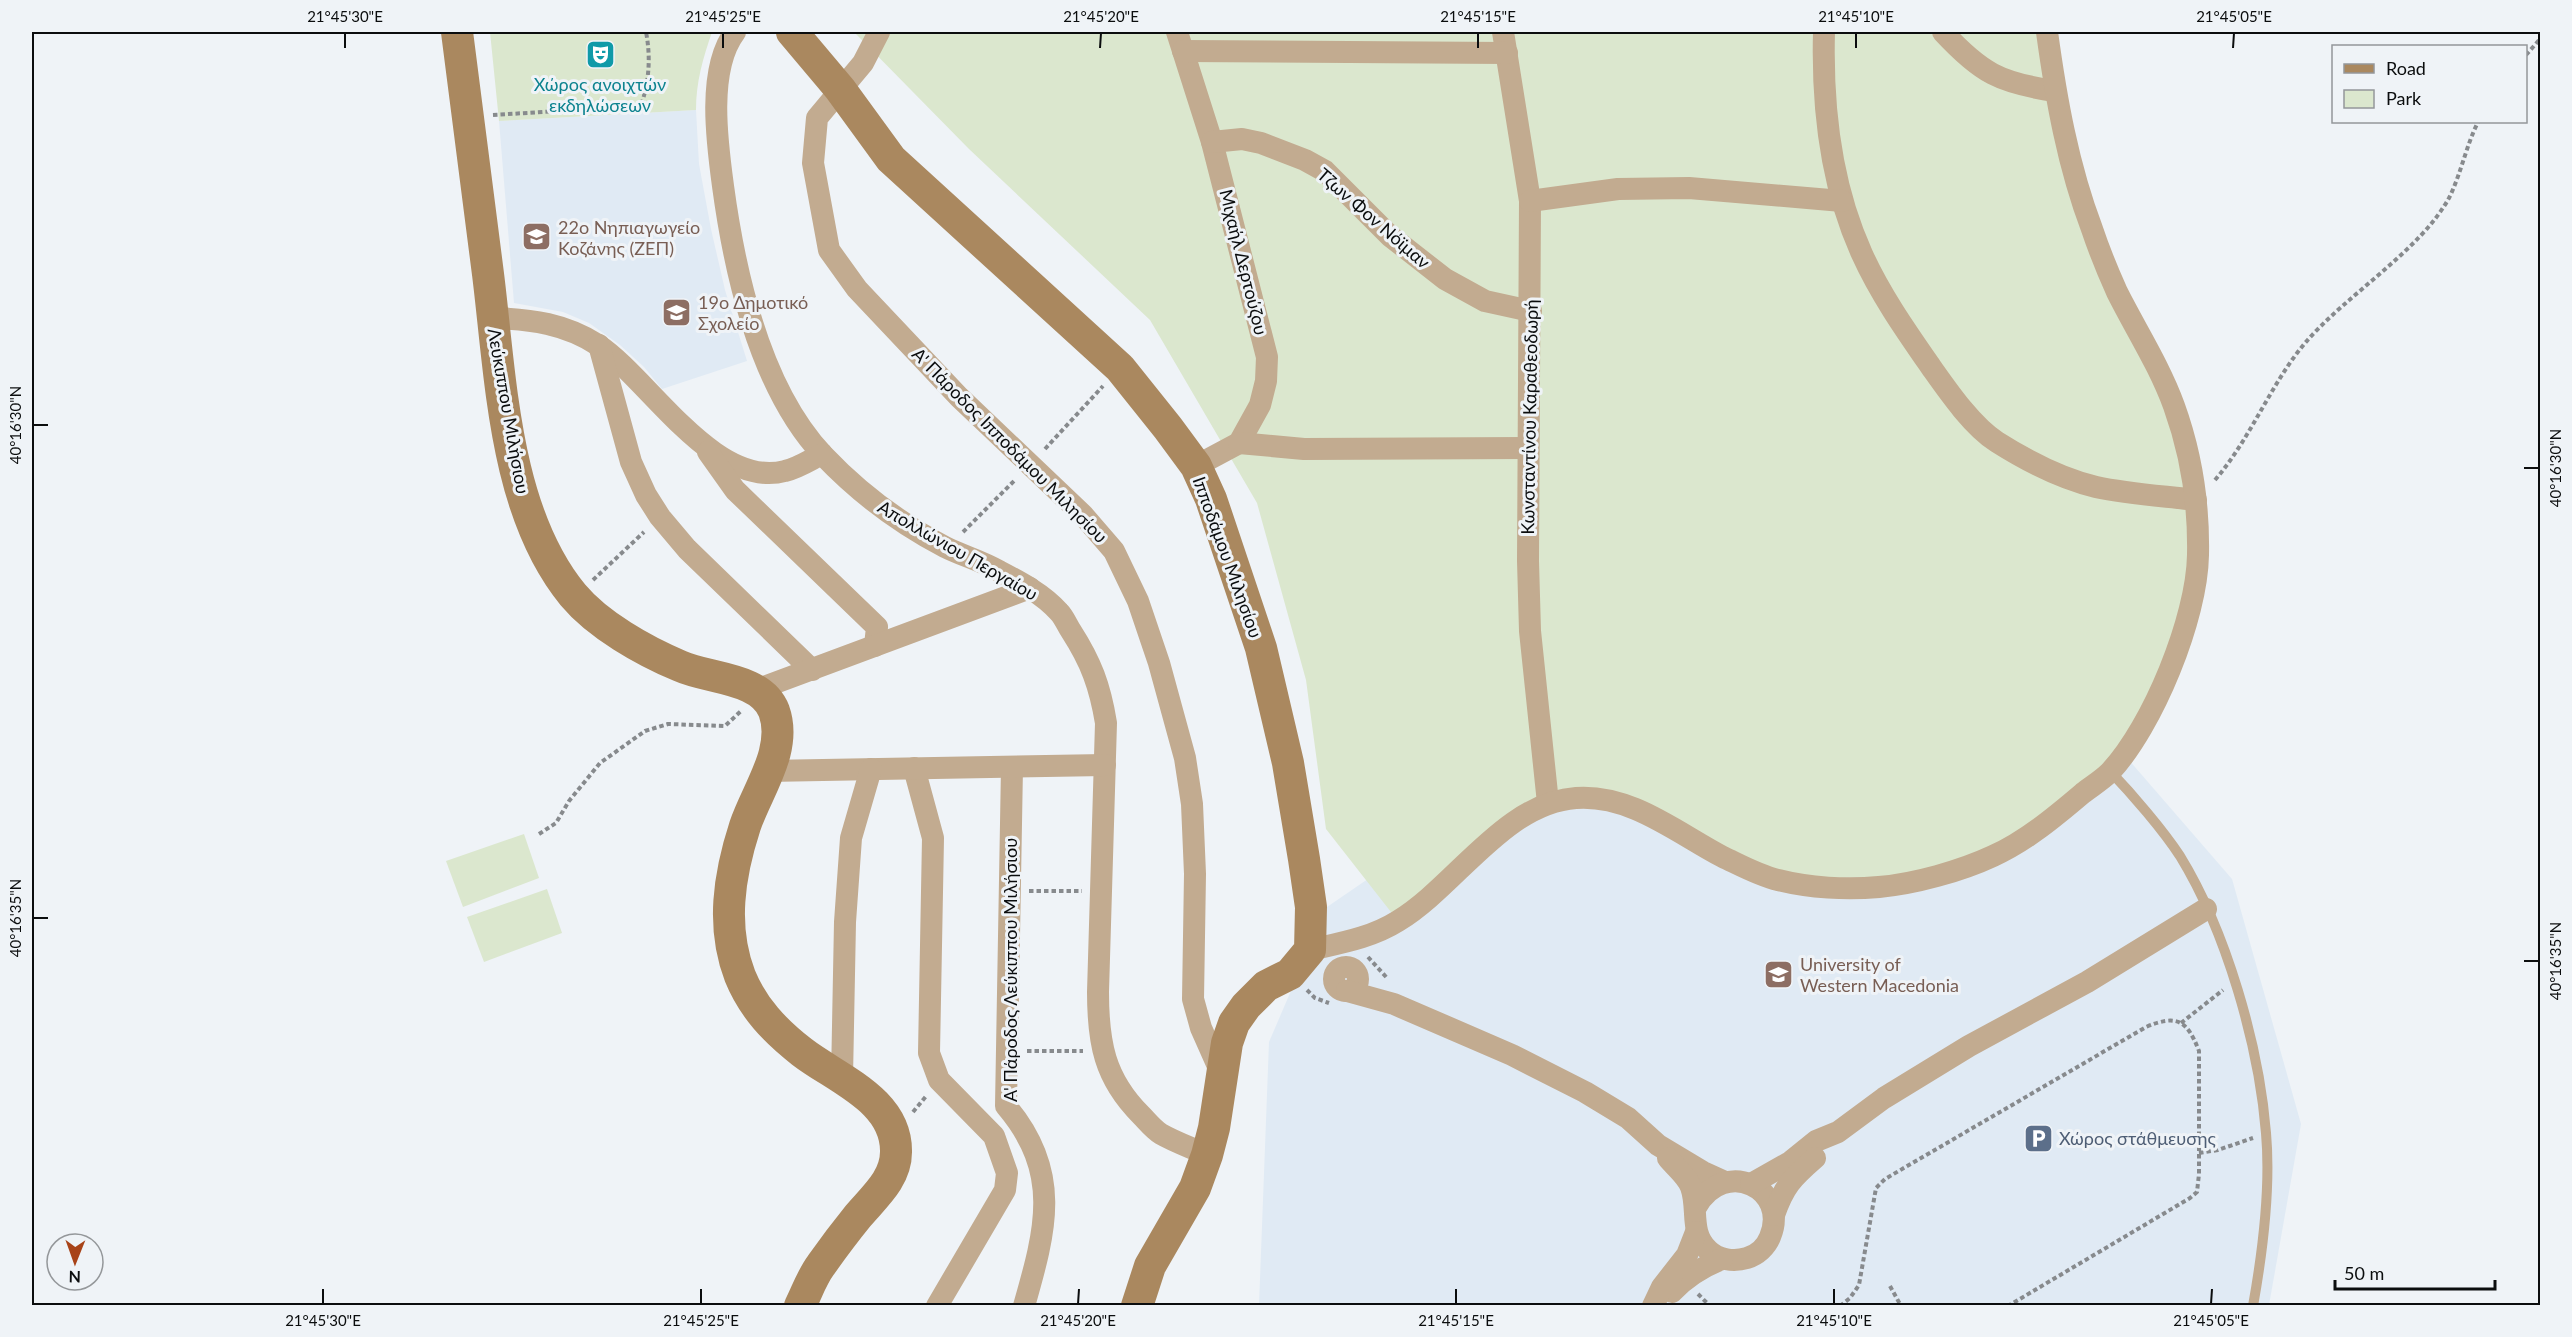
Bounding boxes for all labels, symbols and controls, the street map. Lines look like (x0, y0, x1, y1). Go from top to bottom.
text: 21°45'30"E (307, 7, 383, 25)
text: 21°45'25"E (685, 7, 761, 25)
text: 21°45'20"E (1063, 7, 1139, 25)
text: 21°45'15"E (1440, 7, 1516, 25)
text: 21°45'10"E (1818, 7, 1894, 25)
text: 21°45'05"E (2196, 7, 2272, 25)
theatre icon: Χώρος ανοιχτών εκδηλώσεων (584, 39, 616, 71)
legend (2332, 45, 2527, 123)
text: Road (2386, 57, 2426, 79)
place label: Χώρος ανοιχτών εκδηλώσεων (534, 73, 666, 116)
text: Park (2386, 87, 2422, 109)
street label: Τζων Φον Νόϊμαν (1313, 163, 1435, 273)
street label: Μιχαήλ Δερτούζου (1215, 187, 1273, 337)
place label: 22ο Νηπιαγωγείο Κοζάνης (ΖΕΠ) (558, 216, 700, 259)
school or university icon: 22ο Νηπιαγωγείο Κοζάνης (ΖΕΠ) (521, 221, 553, 253)
place label: 19ο Δημοτικό Σχολείο (698, 291, 808, 334)
school or university icon: 19ο Δημοτικό Σχολείο (661, 296, 693, 328)
street label: Κωνσταντίνου Καραθεοδωρή (1516, 299, 1542, 535)
street label: Λεύκιππου Μιλήσιου (484, 326, 534, 496)
street label: Α' Πάροδος Ιπποδάμου Μιλησίου (908, 343, 1112, 547)
text: 40°16'30"N (6, 386, 24, 464)
text: 40°16'30"N (2546, 429, 2564, 507)
street label: Ιπποδάμου Μιλησίου (1189, 473, 1267, 641)
street label: Απολλώνιου Περγαίου (874, 495, 1042, 605)
street label: Α' Πάροδος Λεύκιππου Μιλήσιου (999, 838, 1021, 1102)
text: 40°16'35"N (6, 879, 24, 957)
text: 40°16'35"N (2546, 922, 2564, 1000)
place label: University of Western Macedonia (1800, 953, 1959, 996)
school or university icon: University of Western Macedonia (1763, 958, 1795, 990)
parking icon: Χώρος στάθμευσης (2022, 1122, 2054, 1154)
place label: Χώρος στάθμευσης (2059, 1127, 2216, 1149)
north arrow (45, 1232, 105, 1292)
scale bar (2335, 1253, 2496, 1291)
text: 50 m (2344, 1262, 2384, 1284)
text: N (68, 1268, 81, 1287)
text: 21°45'30"E (285, 1311, 361, 1329)
text: 21°45'25"E (663, 1311, 739, 1329)
text: 21°45'20"E (1040, 1311, 1116, 1329)
text: 21°45'15"E (1418, 1311, 1494, 1329)
text: 21°45'10"E (1796, 1311, 1872, 1329)
text: 21°45'05"E (2173, 1311, 2249, 1329)

